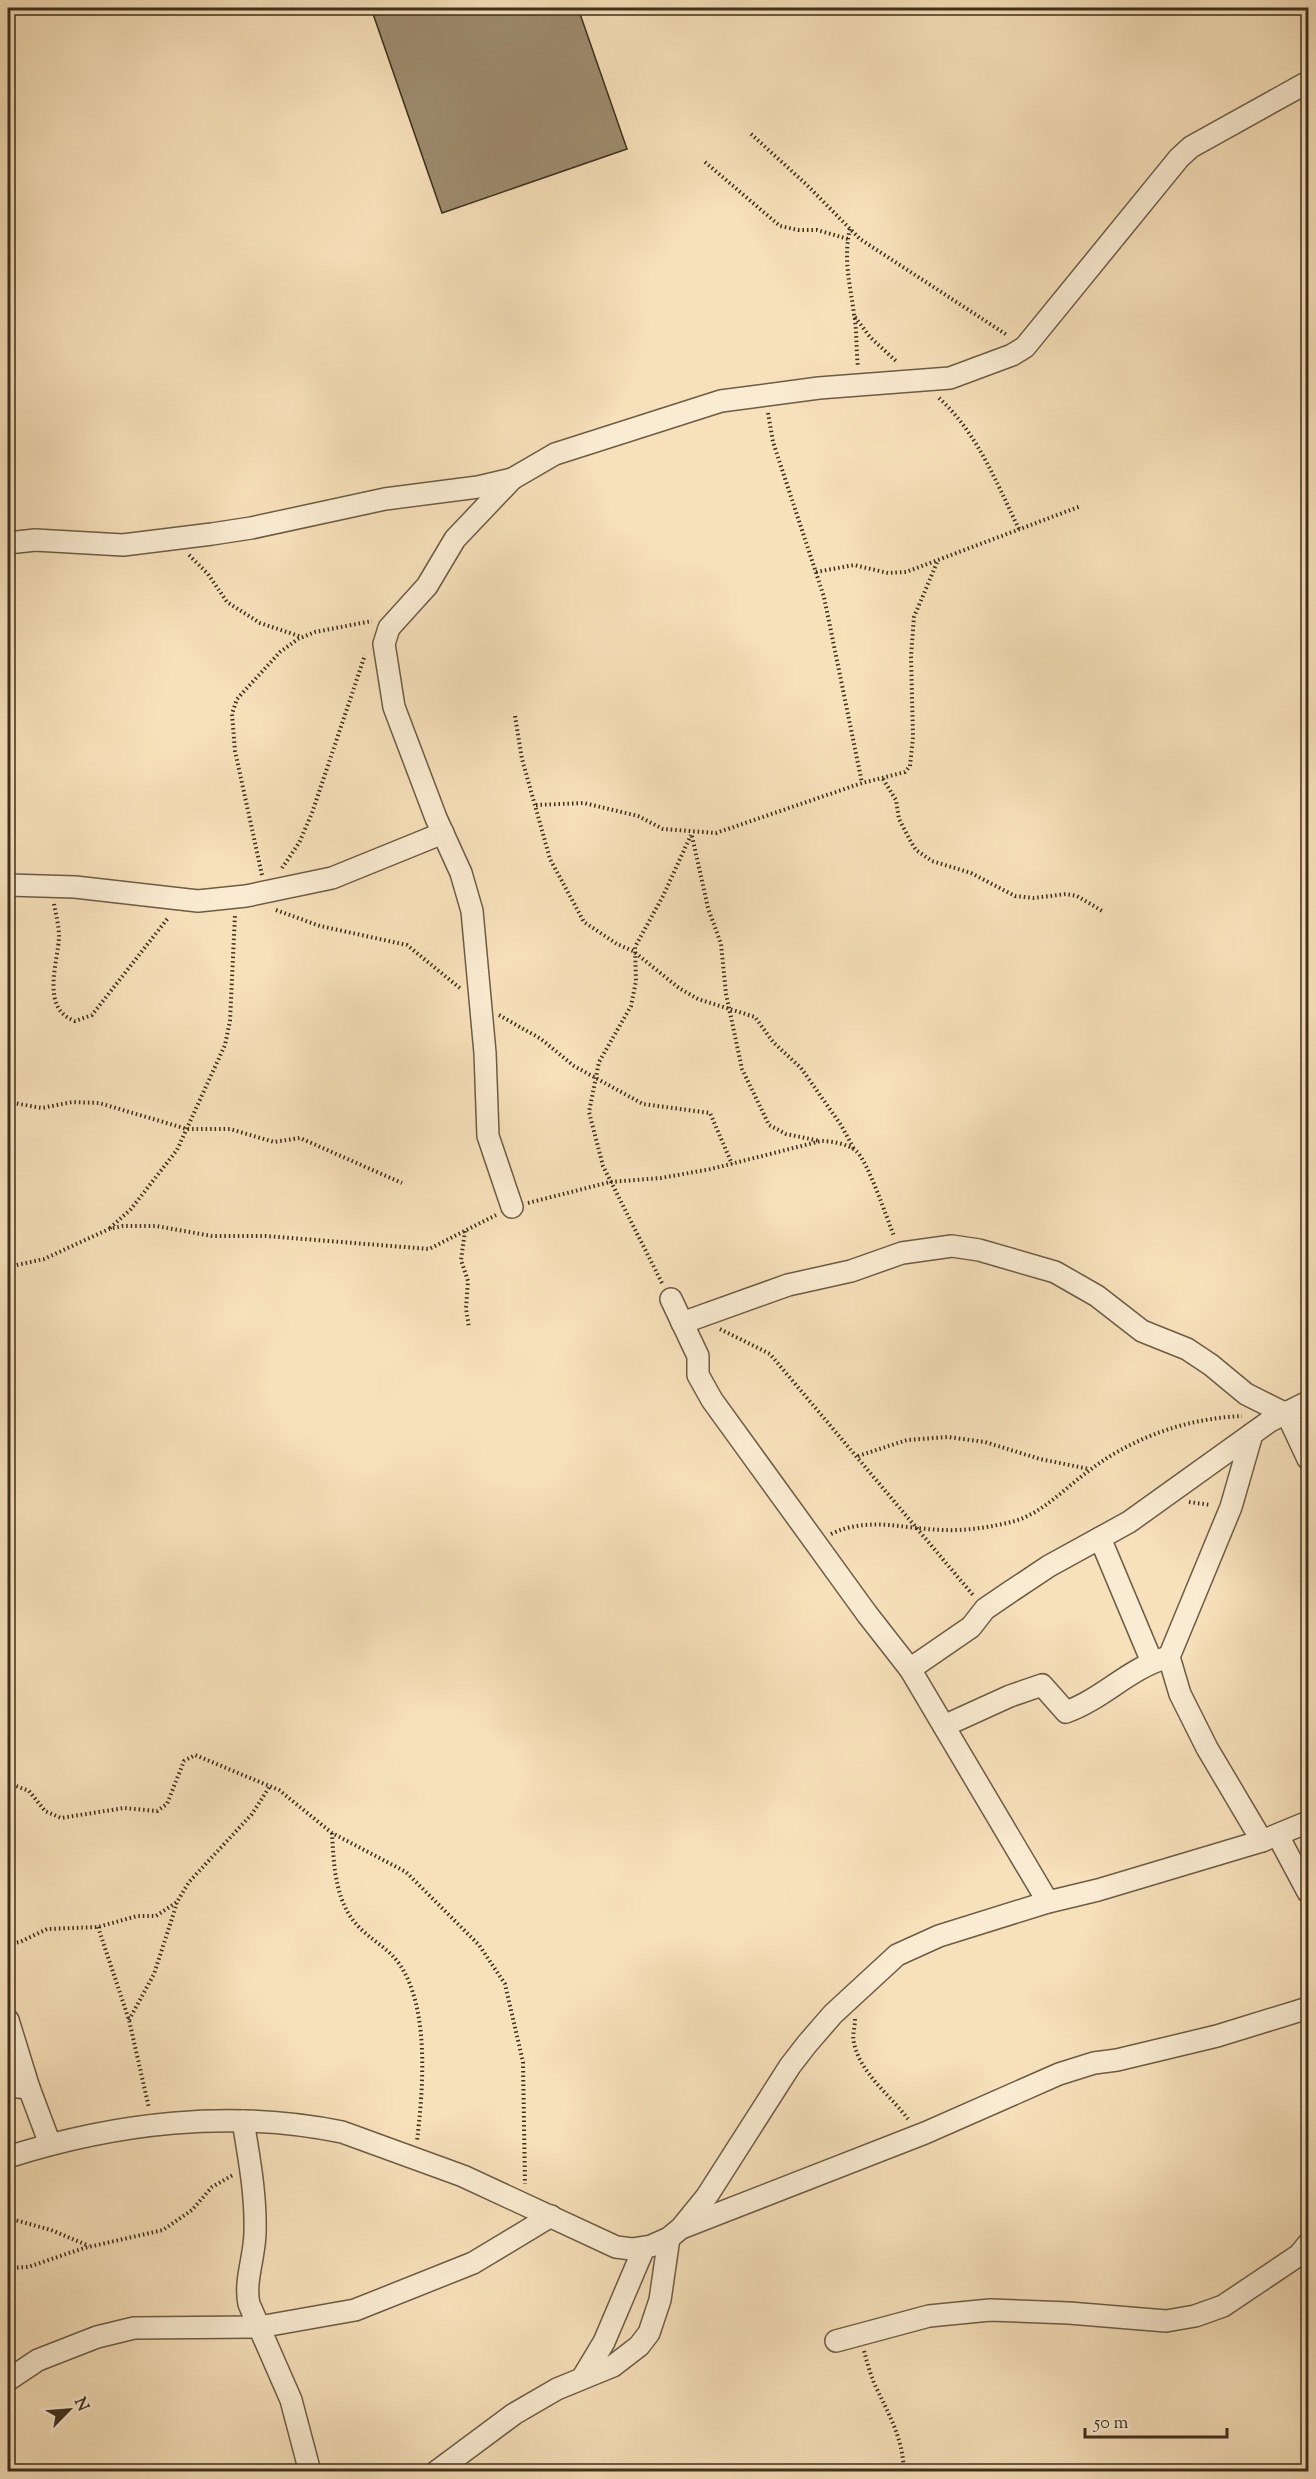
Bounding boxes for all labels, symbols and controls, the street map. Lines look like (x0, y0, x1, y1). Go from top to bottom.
north arrow (39, 2380, 99, 2440)
text: N (67, 2394, 94, 2416)
scale bar (1085, 2401, 1228, 2439)
text: 50 m (1093, 2411, 1129, 2437)

